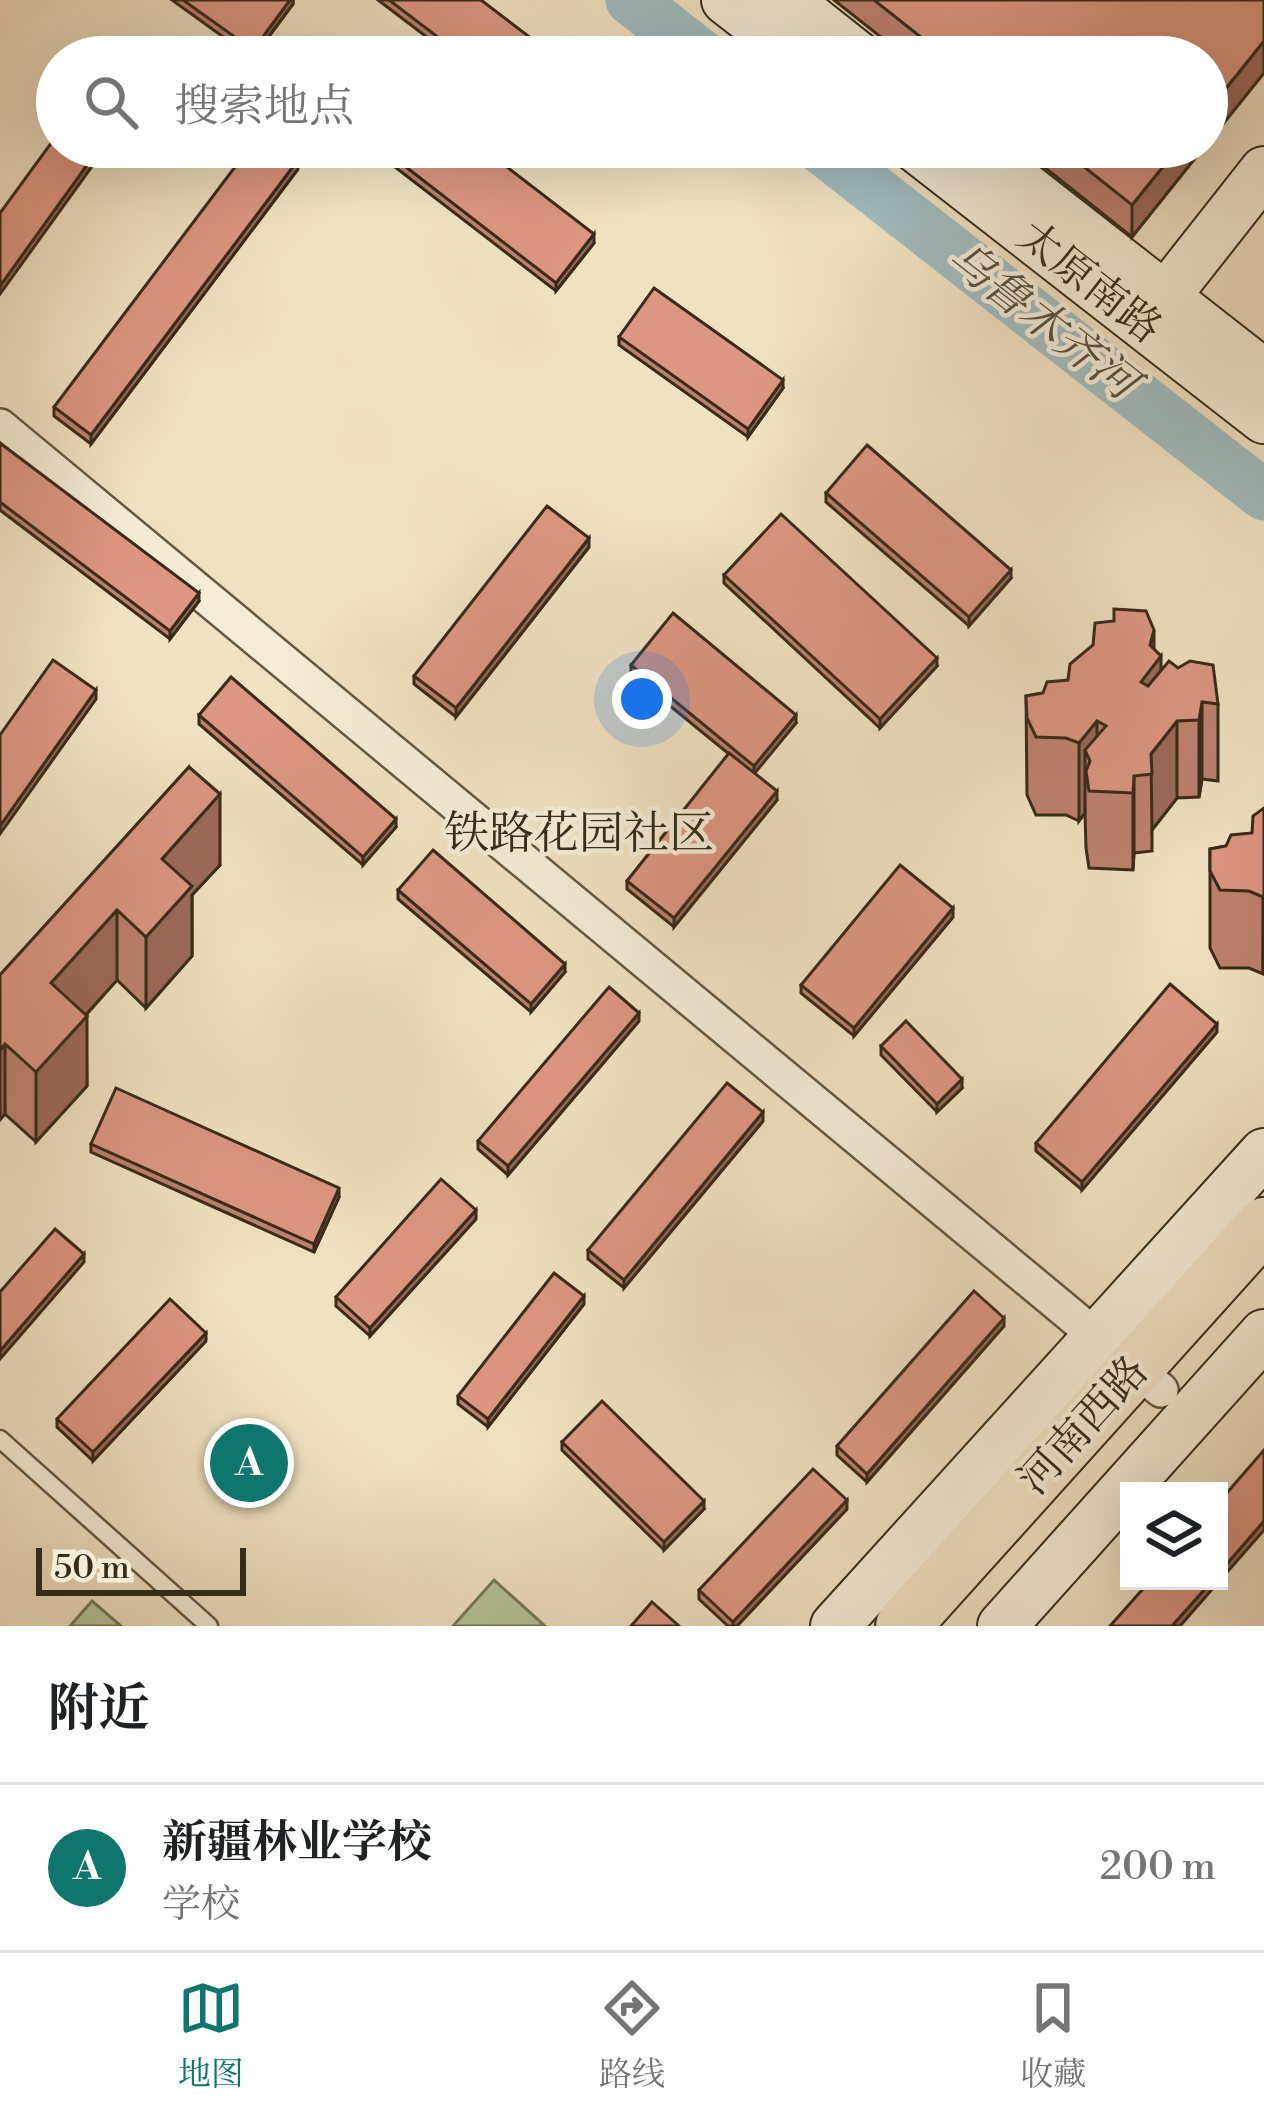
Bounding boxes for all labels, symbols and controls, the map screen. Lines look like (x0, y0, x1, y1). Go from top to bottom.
search box (36, 36, 1228, 168)
icon: search (78, 69, 144, 135)
text: 搜索地点 (174, 79, 354, 136)
street label: 太原南路 (1006, 210, 1172, 356)
water label: 乌鲁木齐河 (936, 229, 1154, 417)
your location (612, 669, 672, 729)
district label: 铁路花园社区 (444, 806, 714, 863)
street label: 河南西路 (1008, 1346, 1160, 1506)
pin: A (210, 1418, 288, 1508)
map controls (1120, 1482, 1228, 1590)
button: layers (1120, 1482, 1228, 1590)
scale bar (36, 1542, 246, 1595)
text: 50 m (54, 1548, 130, 1589)
text: 附近 (48, 1678, 150, 1742)
text: 新疆林业学校 (162, 1815, 432, 1872)
text: A (73, 1843, 101, 1892)
text: 200 m (1100, 1843, 1216, 1892)
text: 学校 (162, 1881, 240, 1930)
tab: 地图 (178, 1975, 244, 2096)
tab: 路线 (599, 1975, 665, 2096)
tab: 收藏 (1020, 1975, 1086, 2096)

